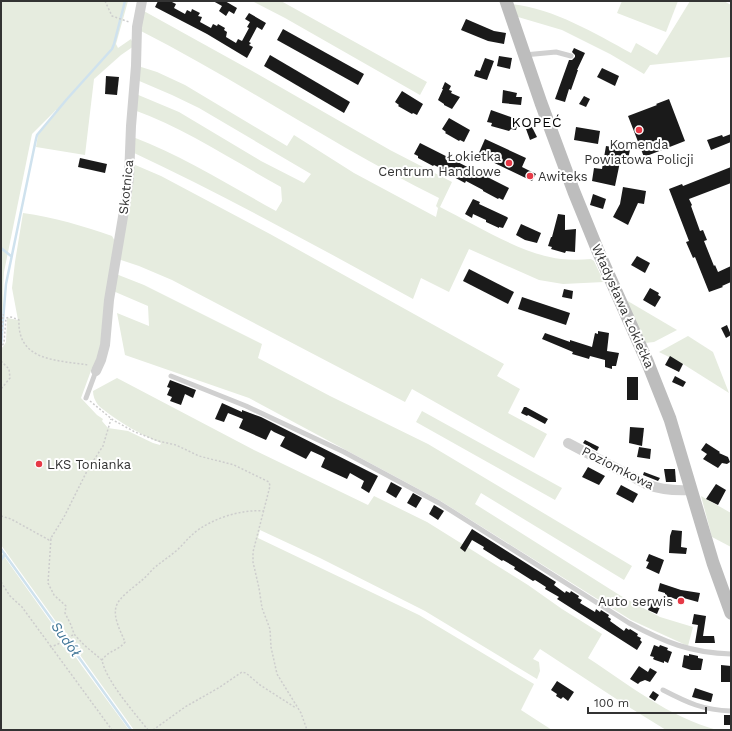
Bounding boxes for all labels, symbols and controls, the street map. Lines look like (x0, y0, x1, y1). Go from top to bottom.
district label: KOPEĆ (511, 114, 563, 130)
marker: Komenda Powiatowa Policji (634, 125, 644, 135)
place label: Komenda Powiatowa Policji (584, 137, 694, 167)
place label: Łokietka Centrum Handlowe (378, 149, 502, 179)
street label: Skotnica (116, 158, 136, 215)
marker: Łokietka Centrum Handlowe (504, 158, 514, 168)
place label: Awiteks (538, 169, 588, 184)
marker: Awiteks (525, 171, 535, 181)
street label: Władysława Łokietka (589, 242, 657, 371)
street label: Poziomkowa (579, 443, 657, 493)
place label: LKS Tonianka (47, 457, 132, 472)
marker: LKS Tonianka (34, 459, 44, 469)
place label: Auto serwis (598, 594, 673, 609)
marker: Auto serwis (676, 596, 686, 606)
water label: Sudół (48, 618, 85, 660)
scale bar (588, 689, 706, 715)
text: 100 m (594, 696, 629, 710)

